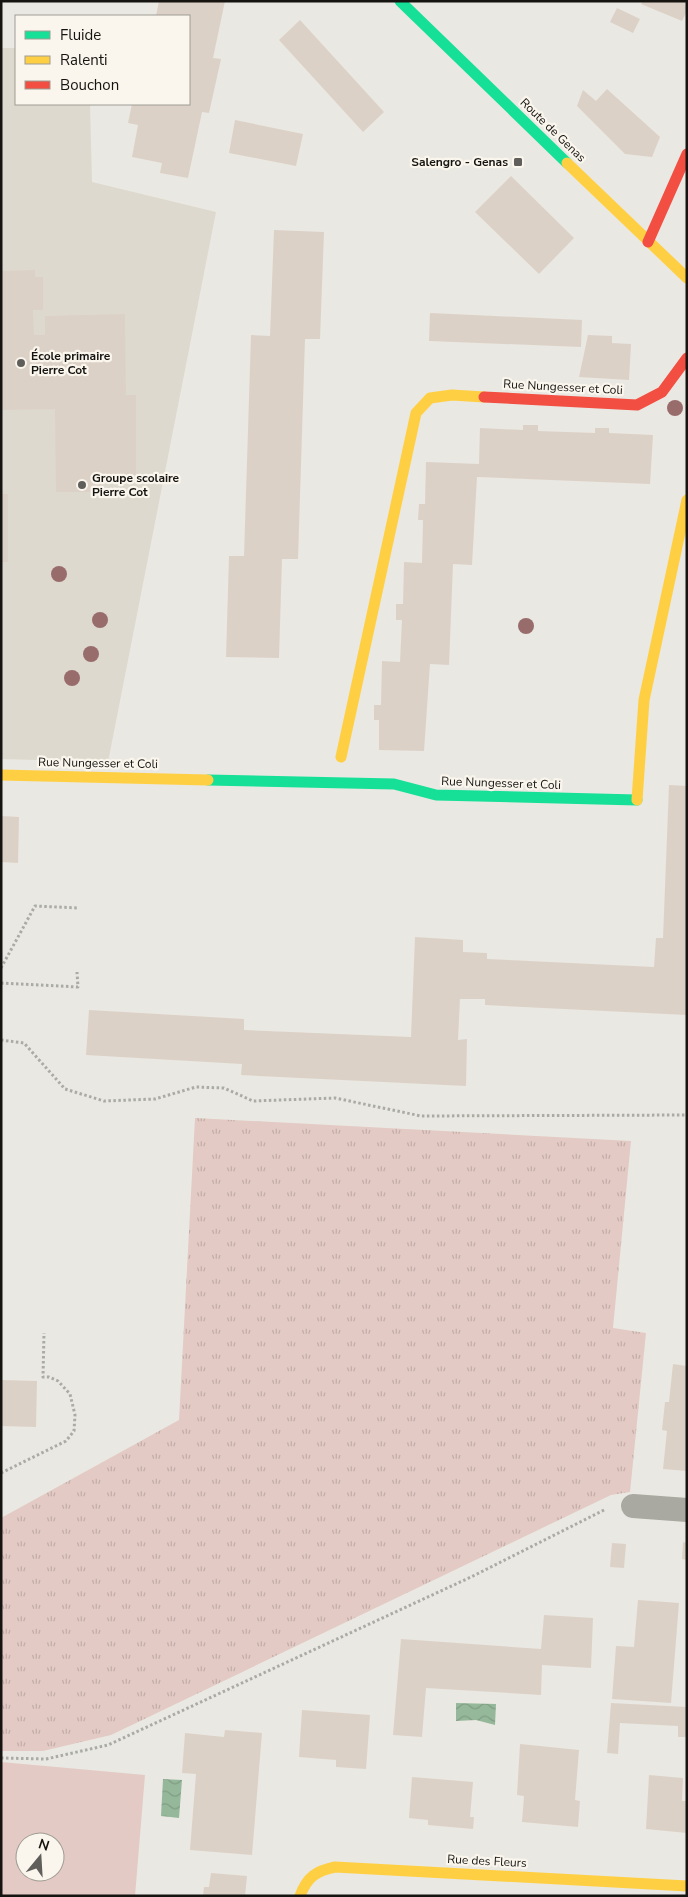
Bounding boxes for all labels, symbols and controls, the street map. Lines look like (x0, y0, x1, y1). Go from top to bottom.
legend (15, 15, 190, 105)
text: Fluide (60, 25, 101, 45)
text: Ralenti (60, 50, 108, 70)
text: Bouchon (60, 75, 119, 95)
street label: Route de Genas (517, 95, 589, 166)
place label: Salengro - Genas (411, 154, 508, 170)
marker: Salengro - Genas (512, 156, 524, 168)
place label: École primaire Pierre Cot (31, 348, 111, 378)
marker: École primaire Pierre Cot (15, 357, 27, 369)
street label: Rue Nungesser et Coli (503, 376, 623, 398)
place label: Groupe scolaire Pierre Cot (92, 470, 180, 500)
marker: Groupe scolaire Pierre Cot (76, 479, 88, 491)
street label: Rue Nungesser et Coli (38, 754, 158, 772)
street label: Rue Nungesser et Coli (441, 773, 561, 793)
north arrow (15, 1832, 65, 1882)
text: N (36, 1834, 52, 1856)
street label: Rue des Fleurs (447, 1851, 527, 1871)

